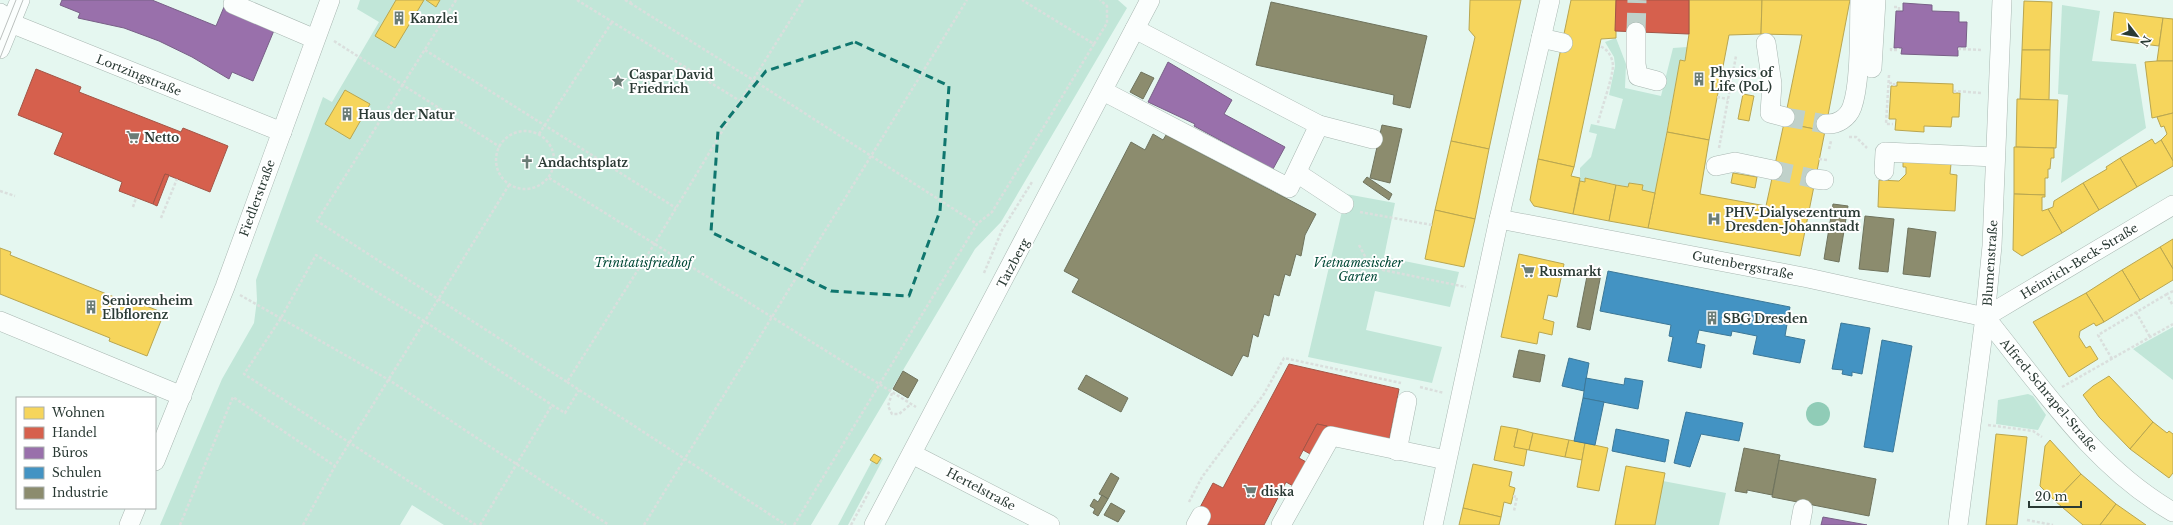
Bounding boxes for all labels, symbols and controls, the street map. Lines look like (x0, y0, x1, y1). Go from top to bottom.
building icon: Kanzlei (391, 10, 407, 26)
place label: Kanzlei (410, 11, 459, 26)
north arrow (2117, 16, 2157, 56)
text: N (2137, 33, 2154, 50)
street label: Lortzingstraße (94, 51, 184, 99)
place label: Physics of Life (PoL) (1710, 65, 1775, 94)
place label: Caspar David Friedrich (629, 67, 714, 96)
building icon: Physics of Life (PoL) (1691, 71, 1707, 87)
place icon: Caspar David Friedrich (610, 73, 626, 89)
building icon: Haus der Natur (339, 106, 355, 122)
place label: Haus der Natur (358, 107, 455, 122)
supermarket icon: Netto (125, 129, 141, 145)
place label: Netto (144, 130, 179, 145)
church icon: Andachtsplatz (519, 154, 535, 170)
place label: Andachtsplatz (537, 155, 628, 170)
street label: Fiedlerstraße (236, 157, 278, 239)
place label: PHV-Dialysezentrum Dresden-Johannstadt (1725, 205, 1862, 234)
hospital icon: PHV-Dialysezentrum Dresden-Johannstadt (1706, 211, 1722, 227)
street label: Blumenstraße (1979, 219, 2001, 307)
street label: Heinrich-Beck-Straße (2017, 220, 2141, 302)
street label: Tatzberg (994, 235, 1033, 290)
street label: Gutenbergstraße (1691, 248, 1795, 282)
park label: Trinitatisfriedhof (594, 255, 695, 270)
park label: Vietnamesischer Garten (1313, 255, 1403, 284)
supermarket icon: Rusmarkt (1520, 263, 1536, 279)
place label: Rusmarkt (1539, 264, 1602, 279)
place label: Seniorenheim Elbflorenz (102, 293, 194, 322)
building icon: Seniorenheim Elbflorenz (83, 299, 99, 315)
building icon: SBG Dresden (1704, 310, 1720, 326)
place label: SBG Dresden (1723, 311, 1808, 326)
street label: Alfred-Schrapel-Straße (1997, 335, 2101, 455)
legend (16, 397, 156, 509)
text: Wohnen (51, 405, 105, 420)
text: Handel (52, 425, 97, 440)
text: Büros (52, 445, 88, 460)
text: Schulen (52, 465, 102, 480)
street label: Hertelstraße (944, 465, 1018, 514)
supermarket icon: diska (1242, 483, 1258, 499)
scale bar (2029, 483, 2081, 509)
place label: diska (1261, 484, 1294, 499)
text: Industrie (52, 485, 108, 500)
text: 20 m (2035, 489, 2067, 504)

